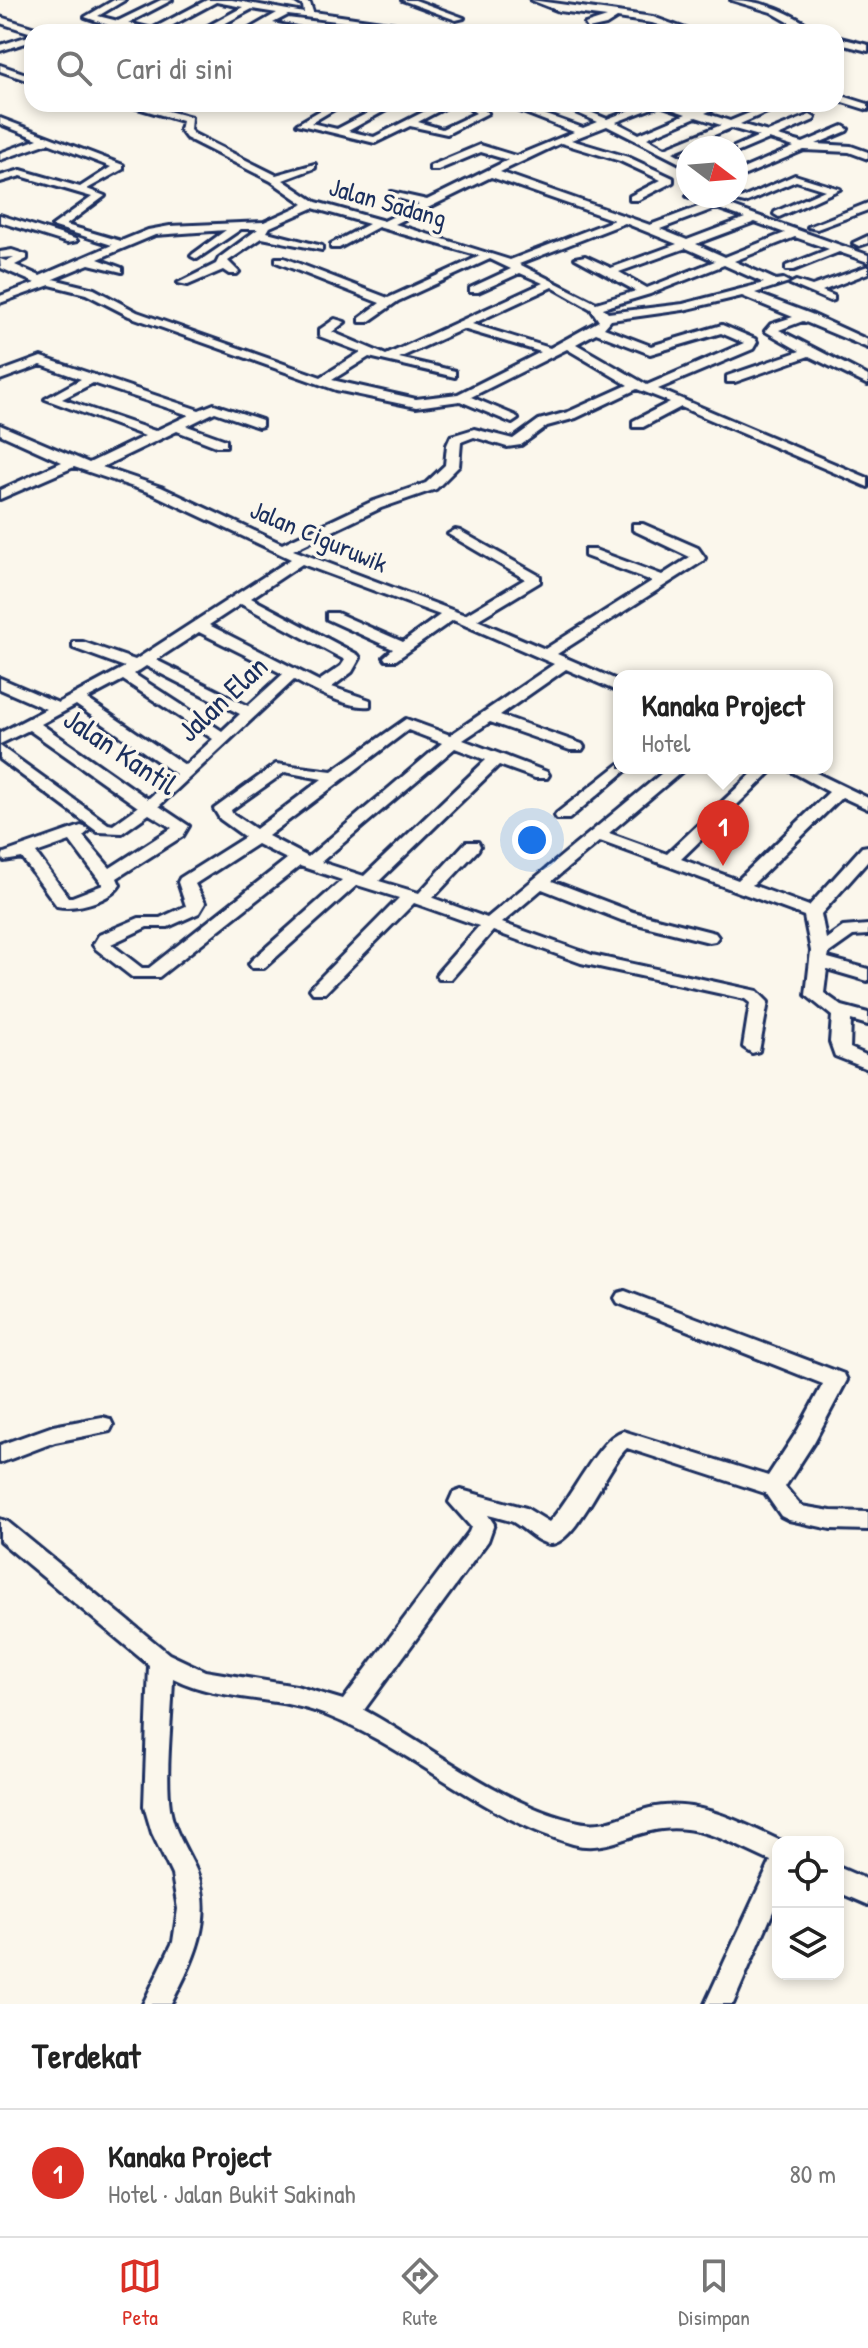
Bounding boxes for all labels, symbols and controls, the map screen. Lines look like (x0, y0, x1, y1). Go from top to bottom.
search box (24, 24, 844, 112)
icon: search (52, 46, 96, 90)
text: Cari di sini (116, 48, 233, 88)
north arrow (676, 136, 748, 208)
street label: Jalan Sadang (325, 169, 451, 235)
street label: Jalan Ciguruwik (245, 491, 393, 581)
street label: Jalan Elan (168, 646, 276, 750)
popup (613, 670, 833, 774)
text: Kanaka Project (642, 685, 804, 725)
street label: Jalan Kantil (56, 698, 186, 804)
text: Hotel (642, 725, 690, 760)
pin: 1 (697, 800, 749, 866)
your location (512, 820, 552, 860)
map controls (772, 1836, 844, 1980)
button: locate (772, 1836, 844, 1908)
button: layers (772, 1908, 844, 1980)
text: Terdekat (32, 2033, 140, 2079)
text: Kanaka Project (108, 2136, 271, 2176)
text: 1 (53, 2156, 63, 2191)
text: 80 m (789, 2156, 836, 2191)
text: Hotel · Jalan Bukit Sakinah (108, 2176, 355, 2211)
tab: Peta (118, 2254, 162, 2332)
tab: Rute (398, 2254, 442, 2332)
tab: Disimpan (678, 2254, 750, 2332)

